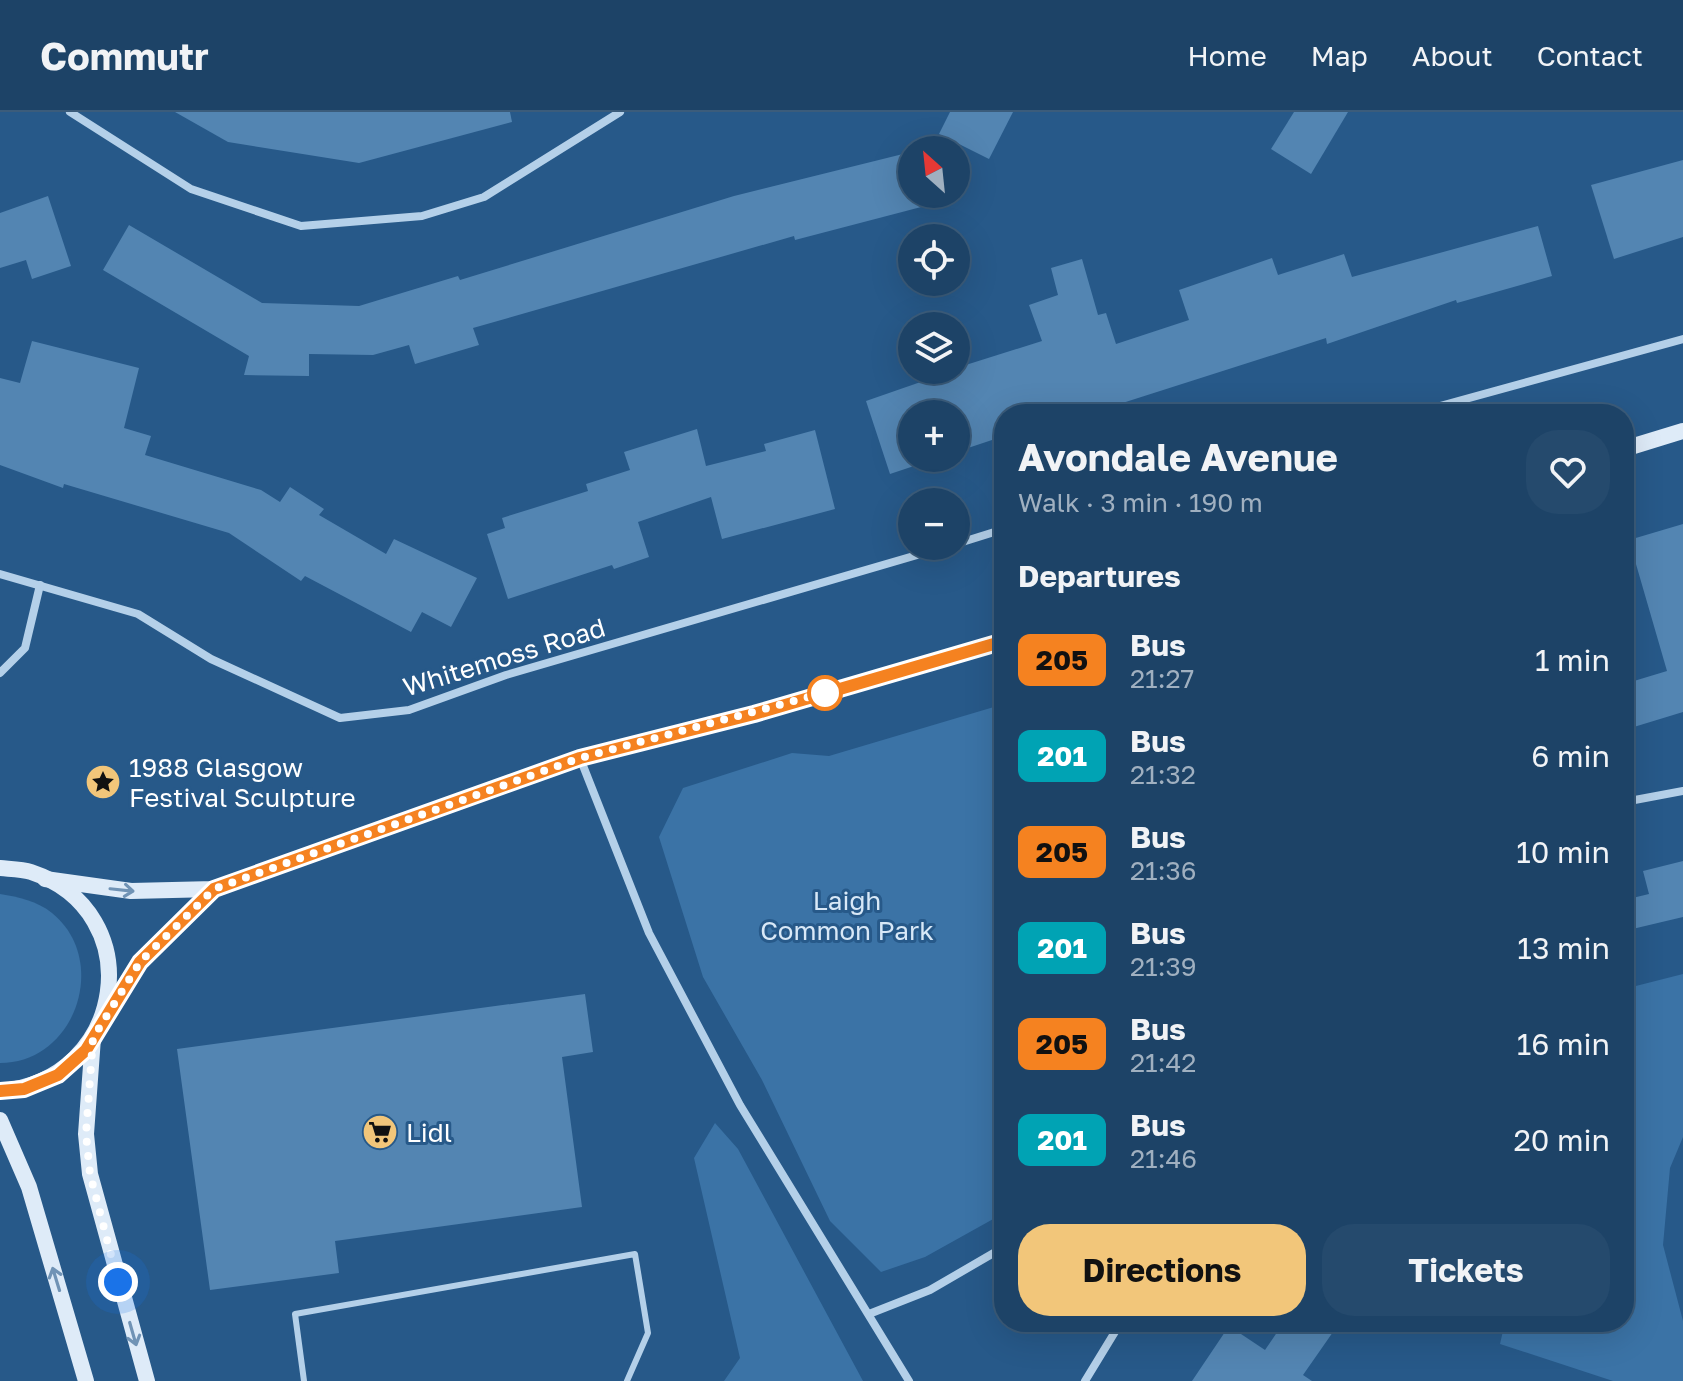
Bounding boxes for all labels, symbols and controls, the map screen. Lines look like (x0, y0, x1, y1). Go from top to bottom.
text: Commutr (40, 33, 209, 78)
text: Home (1188, 39, 1267, 72)
text: Map (1311, 39, 1368, 72)
text: About (1412, 39, 1493, 72)
text: Contact (1537, 39, 1643, 72)
north arrow (898, 136, 970, 208)
map controls (898, 136, 970, 560)
button: locate (898, 224, 970, 296)
button: layers (898, 312, 970, 384)
button: + (898, 400, 970, 472)
button: heart (1526, 430, 1610, 514)
text: Avondale Avenue (1018, 434, 1338, 479)
text: Walk · 3 min · 190 m (1018, 487, 1263, 518)
button: − (898, 488, 970, 560)
text: Departures (1018, 558, 1181, 594)
street label: Whitemoss Road (399, 612, 609, 702)
text: Bus (1130, 627, 1186, 663)
text: 1 min (1535, 642, 1610, 678)
text: 205 (1036, 643, 1088, 676)
text: 21:27 (1130, 663, 1194, 694)
unlabelled marker (808, 676, 842, 710)
text: Bus (1130, 723, 1186, 759)
text: 6 min (1531, 738, 1610, 774)
text: 201 (1037, 739, 1087, 772)
place label: 1988 Glasgow Festival Sculpture (129, 752, 356, 813)
text: 21:32 (1130, 759, 1196, 790)
place icon: 1988 Glasgow Festival Sculpture (84, 763, 122, 801)
text: Bus (1130, 819, 1186, 855)
text: 10 min (1516, 834, 1610, 870)
text: 205 (1036, 835, 1088, 868)
text: 21:36 (1130, 855, 1196, 886)
one-way arrow (108, 882, 135, 897)
park label: Laigh Common Park (760, 885, 934, 946)
text: Bus (1130, 915, 1186, 951)
text: 13 min (1517, 930, 1610, 966)
text: 201 (1037, 931, 1087, 964)
text: 21:39 (1130, 951, 1196, 982)
text: Bus (1130, 1011, 1186, 1047)
text: 16 min (1517, 1026, 1610, 1062)
text: 205 (1036, 1027, 1088, 1060)
text: 21:42 (1130, 1047, 1196, 1078)
text: Bus (1130, 1107, 1186, 1143)
supermarket icon: Lidl (361, 1113, 399, 1151)
place label: Lidl (406, 1117, 452, 1148)
text: 20 min (1513, 1122, 1610, 1158)
text: 201 (1037, 1123, 1087, 1156)
text: 21:46 (1130, 1143, 1197, 1174)
button: Directions (1018, 1224, 1306, 1316)
button: Tickets (1322, 1224, 1610, 1316)
your location (98, 1262, 138, 1302)
one-way arrow (48, 1267, 63, 1293)
one-way arrow (126, 1320, 141, 1346)

